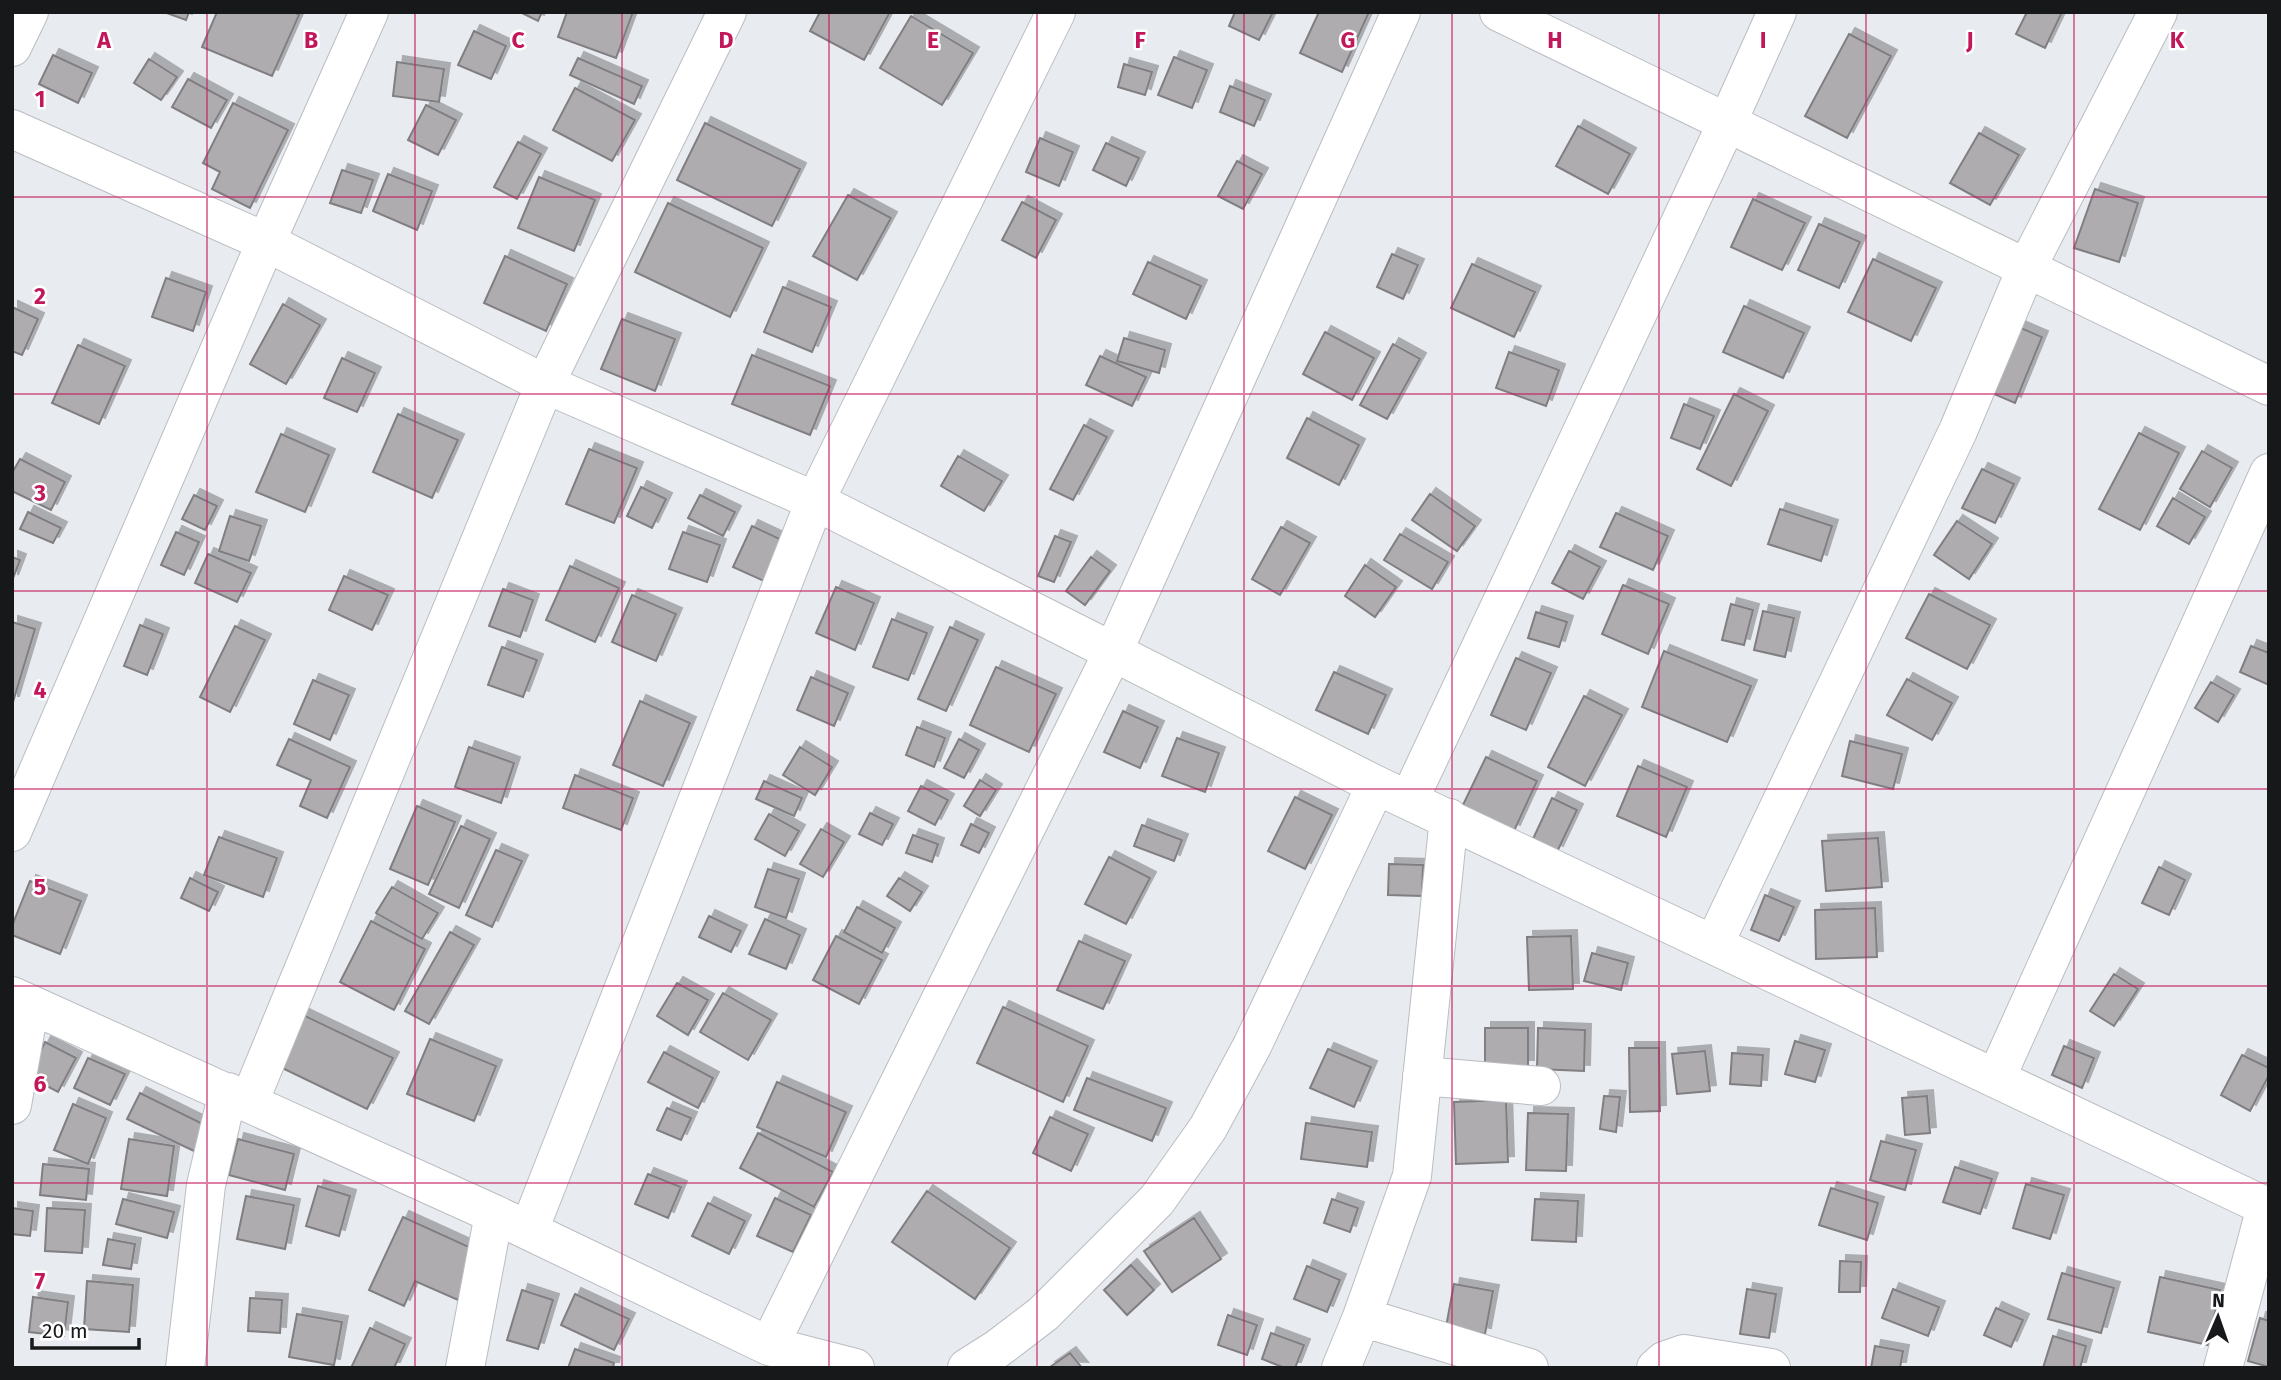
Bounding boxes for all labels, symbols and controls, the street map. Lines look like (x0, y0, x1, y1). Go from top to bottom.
text: A (96, 26, 111, 54)
text: B (304, 26, 318, 54)
text: C (511, 26, 525, 54)
text: D (719, 26, 734, 54)
text: E (927, 26, 939, 54)
text: F (1134, 26, 1146, 54)
text: G (1341, 26, 1355, 54)
text: H (1547, 26, 1563, 54)
text: I (1760, 26, 1766, 54)
text: J (1965, 26, 1974, 54)
text: K (2170, 26, 2185, 54)
text: 1 (35, 85, 45, 113)
text: 2 (34, 282, 46, 310)
text: 3 (33, 479, 46, 507)
text: 4 (34, 676, 47, 704)
text: 5 (34, 873, 46, 901)
text: 6 (34, 1070, 47, 1098)
text: 7 (35, 1267, 46, 1295)
north arrow (2183, 1282, 2253, 1352)
text: N (2212, 1289, 2225, 1312)
scale bar (32, 1306, 138, 1350)
text: 20 m (42, 1318, 88, 1344)

